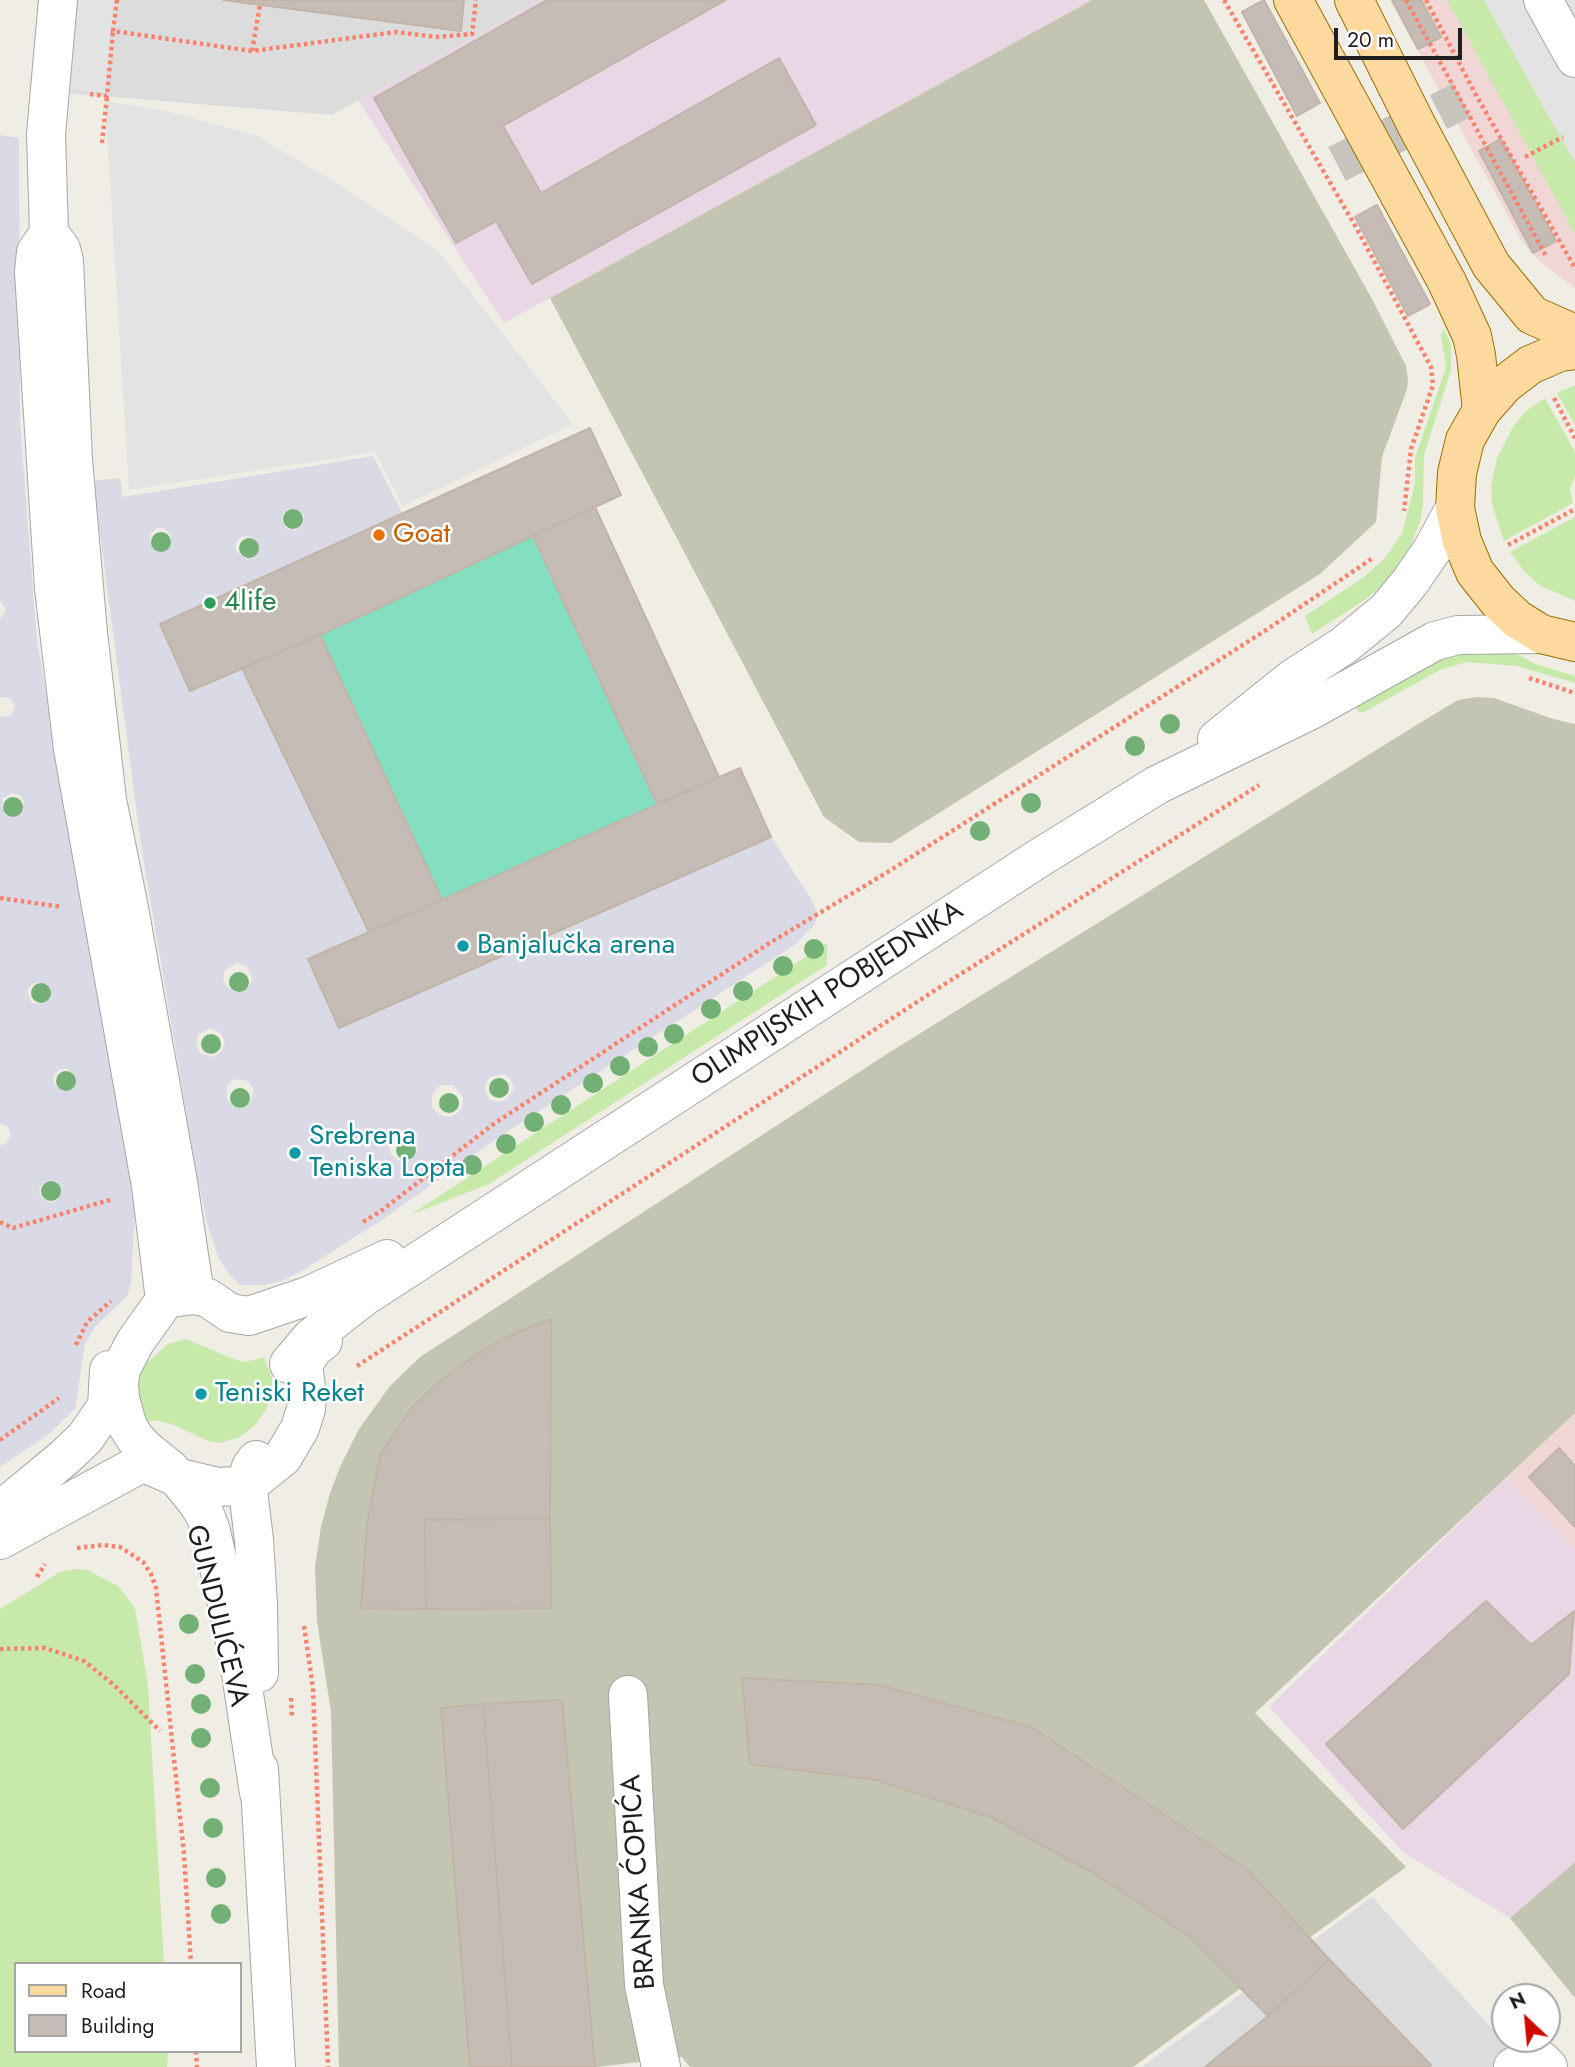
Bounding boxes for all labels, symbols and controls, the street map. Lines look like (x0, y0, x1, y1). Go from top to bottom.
scale bar (1337, 14, 1465, 58)
text: 20 m (1347, 25, 1394, 55)
place label: Goat (393, 518, 450, 552)
marker: Goat (371, 527, 387, 543)
place label: 4life (224, 586, 276, 620)
marker: 4life (202, 595, 218, 611)
street label: OLIMPIJSKIH POBJEDNIKA (686, 895, 970, 1095)
place label: Banjalučka arena (477, 929, 675, 963)
marker: Banjalučka arena (455, 938, 471, 954)
place label: Srebrena Teniska Lopta (309, 1120, 465, 1186)
marker: Srebrena Teniska Lopta (287, 1145, 303, 1161)
place label: Teniski Reket (215, 1377, 364, 1411)
marker: Teniski Reket (193, 1386, 209, 1402)
street label: GUNDULIĆEVA (177, 1522, 255, 1710)
street label: BRANKA ĆOPIĆA (616, 1773, 664, 1991)
legend (14, 1962, 242, 2053)
text: Road (81, 1976, 126, 2006)
north arrow (1491, 1983, 1561, 2053)
text: N (1505, 1985, 1530, 2016)
text: Building (81, 2011, 154, 2041)

